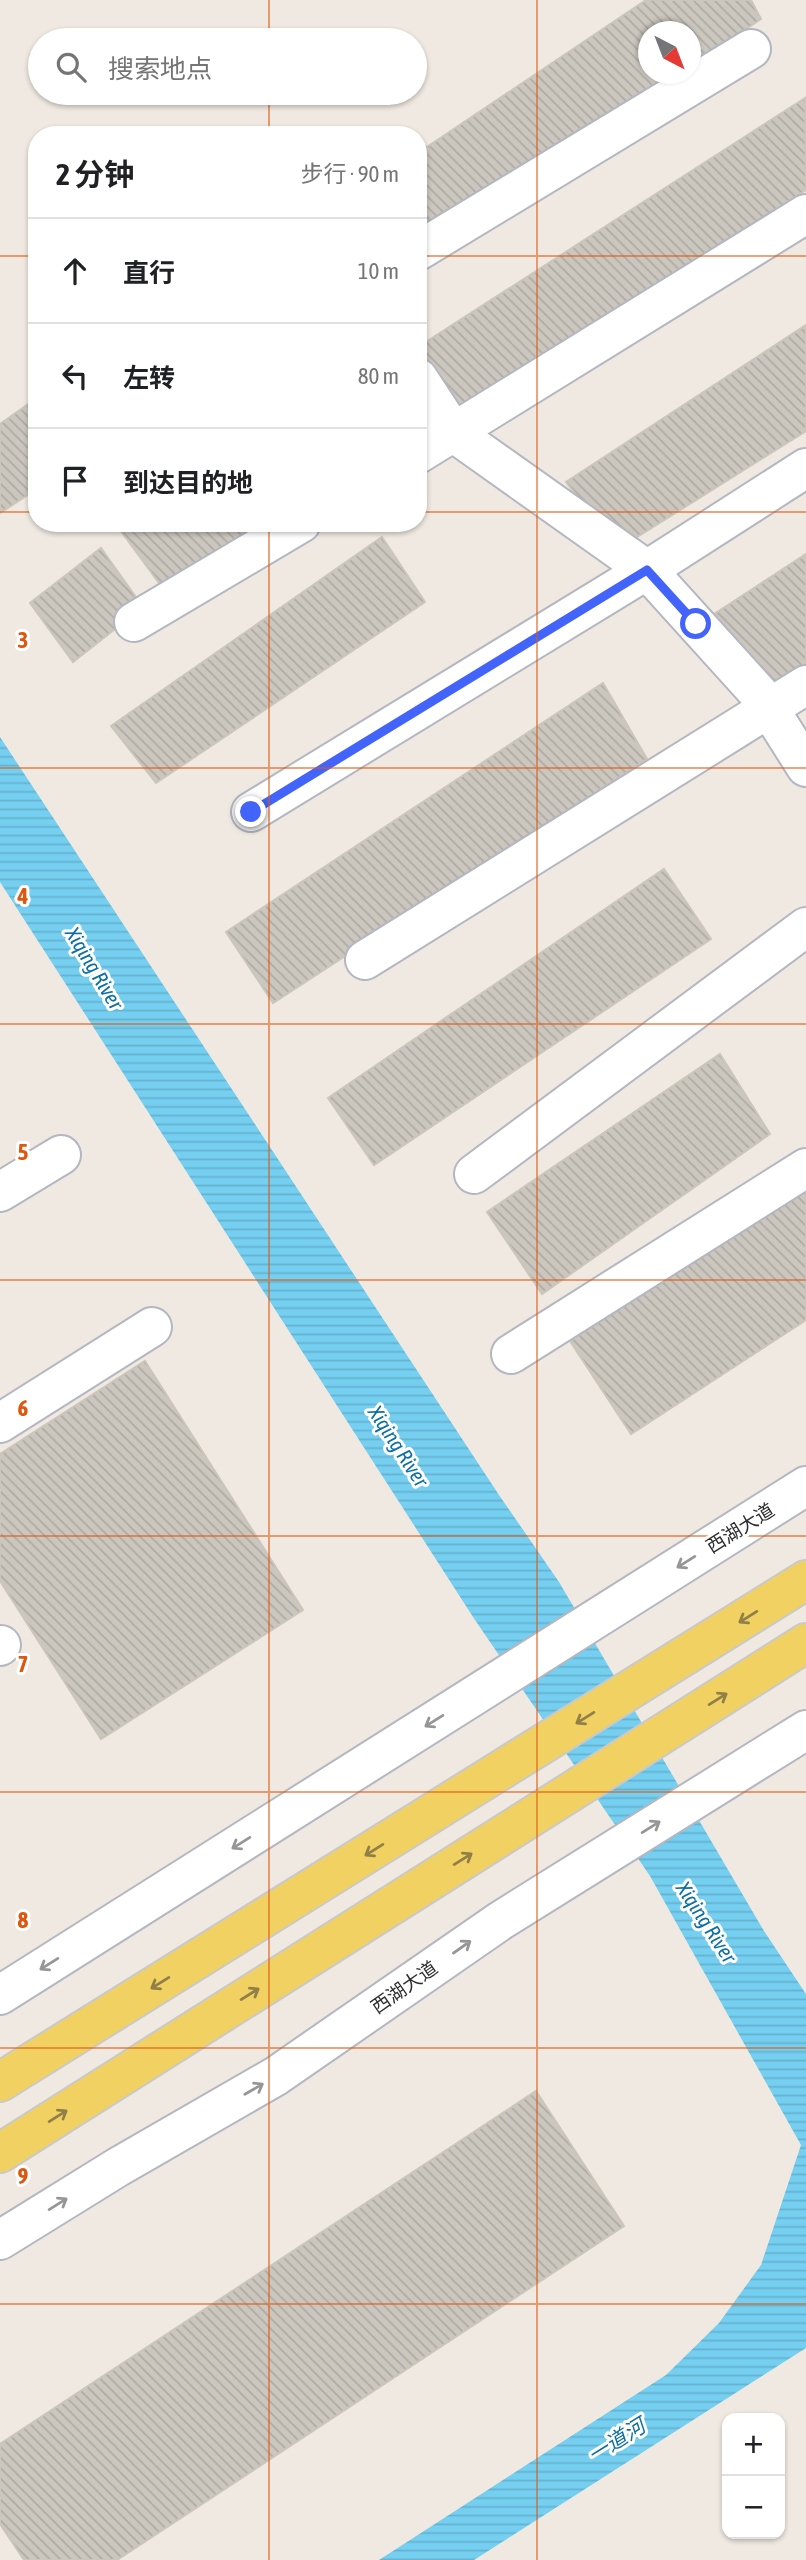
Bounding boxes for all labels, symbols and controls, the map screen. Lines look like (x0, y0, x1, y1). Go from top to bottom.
north arrow (638, 21, 701, 84)
search box (28, 28, 427, 105)
icon: search (52, 48, 90, 86)
text: 搜索地点 (108, 54, 212, 84)
text: 2 分钟 (56, 157, 134, 191)
text: 步行 · 90 m (300, 161, 399, 187)
icon: ahead (56, 252, 94, 290)
text: 直行 (123, 258, 175, 288)
text: 10 m (358, 258, 399, 284)
icon: left (56, 357, 94, 395)
text: 左转 (123, 363, 175, 393)
text: 80 m (358, 363, 399, 389)
icon: arrive (56, 462, 94, 500)
text: 到达目的地 (123, 468, 253, 498)
route start (680, 608, 711, 639)
text: 3 (18, 627, 28, 653)
route end (235, 796, 266, 827)
text: 4 (17, 883, 29, 909)
water label: Xiqing River (61, 922, 129, 1014)
text: 5 (18, 1139, 29, 1165)
text: 6 (18, 1395, 29, 1421)
water label: Xiqing River (363, 1400, 434, 1492)
street label: 西湖大道 (702, 1499, 778, 1557)
one-way arrow (677, 1555, 697, 1569)
one-way arrow (739, 1610, 759, 1624)
text: 7 (18, 1651, 28, 1677)
one-way arrow (707, 1691, 727, 1705)
one-way arrow (576, 1712, 596, 1726)
one-way arrow (424, 1715, 444, 1729)
one-way arrow (641, 1819, 661, 1833)
one-way arrow (232, 1835, 251, 1850)
one-way arrow (365, 1843, 385, 1857)
one-way arrow (452, 1852, 472, 1866)
water label: Xiqing River (671, 1876, 742, 1968)
text: 8 (18, 1907, 29, 1933)
one-way arrow (452, 1940, 472, 1954)
street label: 西湖大道 (367, 1956, 441, 2018)
one-way arrow (39, 1958, 59, 1972)
one-way arrow (151, 1976, 171, 1990)
one-way arrow (239, 1987, 259, 2001)
one-way arrow (243, 2081, 263, 2095)
one-way arrow (47, 2109, 67, 2123)
text: 9 (18, 2163, 29, 2189)
one-way arrow (48, 2197, 67, 2212)
water label: 一道河 (583, 2411, 652, 2467)
map controls (722, 2413, 785, 2539)
button: + (722, 2413, 785, 2476)
button: − (722, 2476, 785, 2539)

